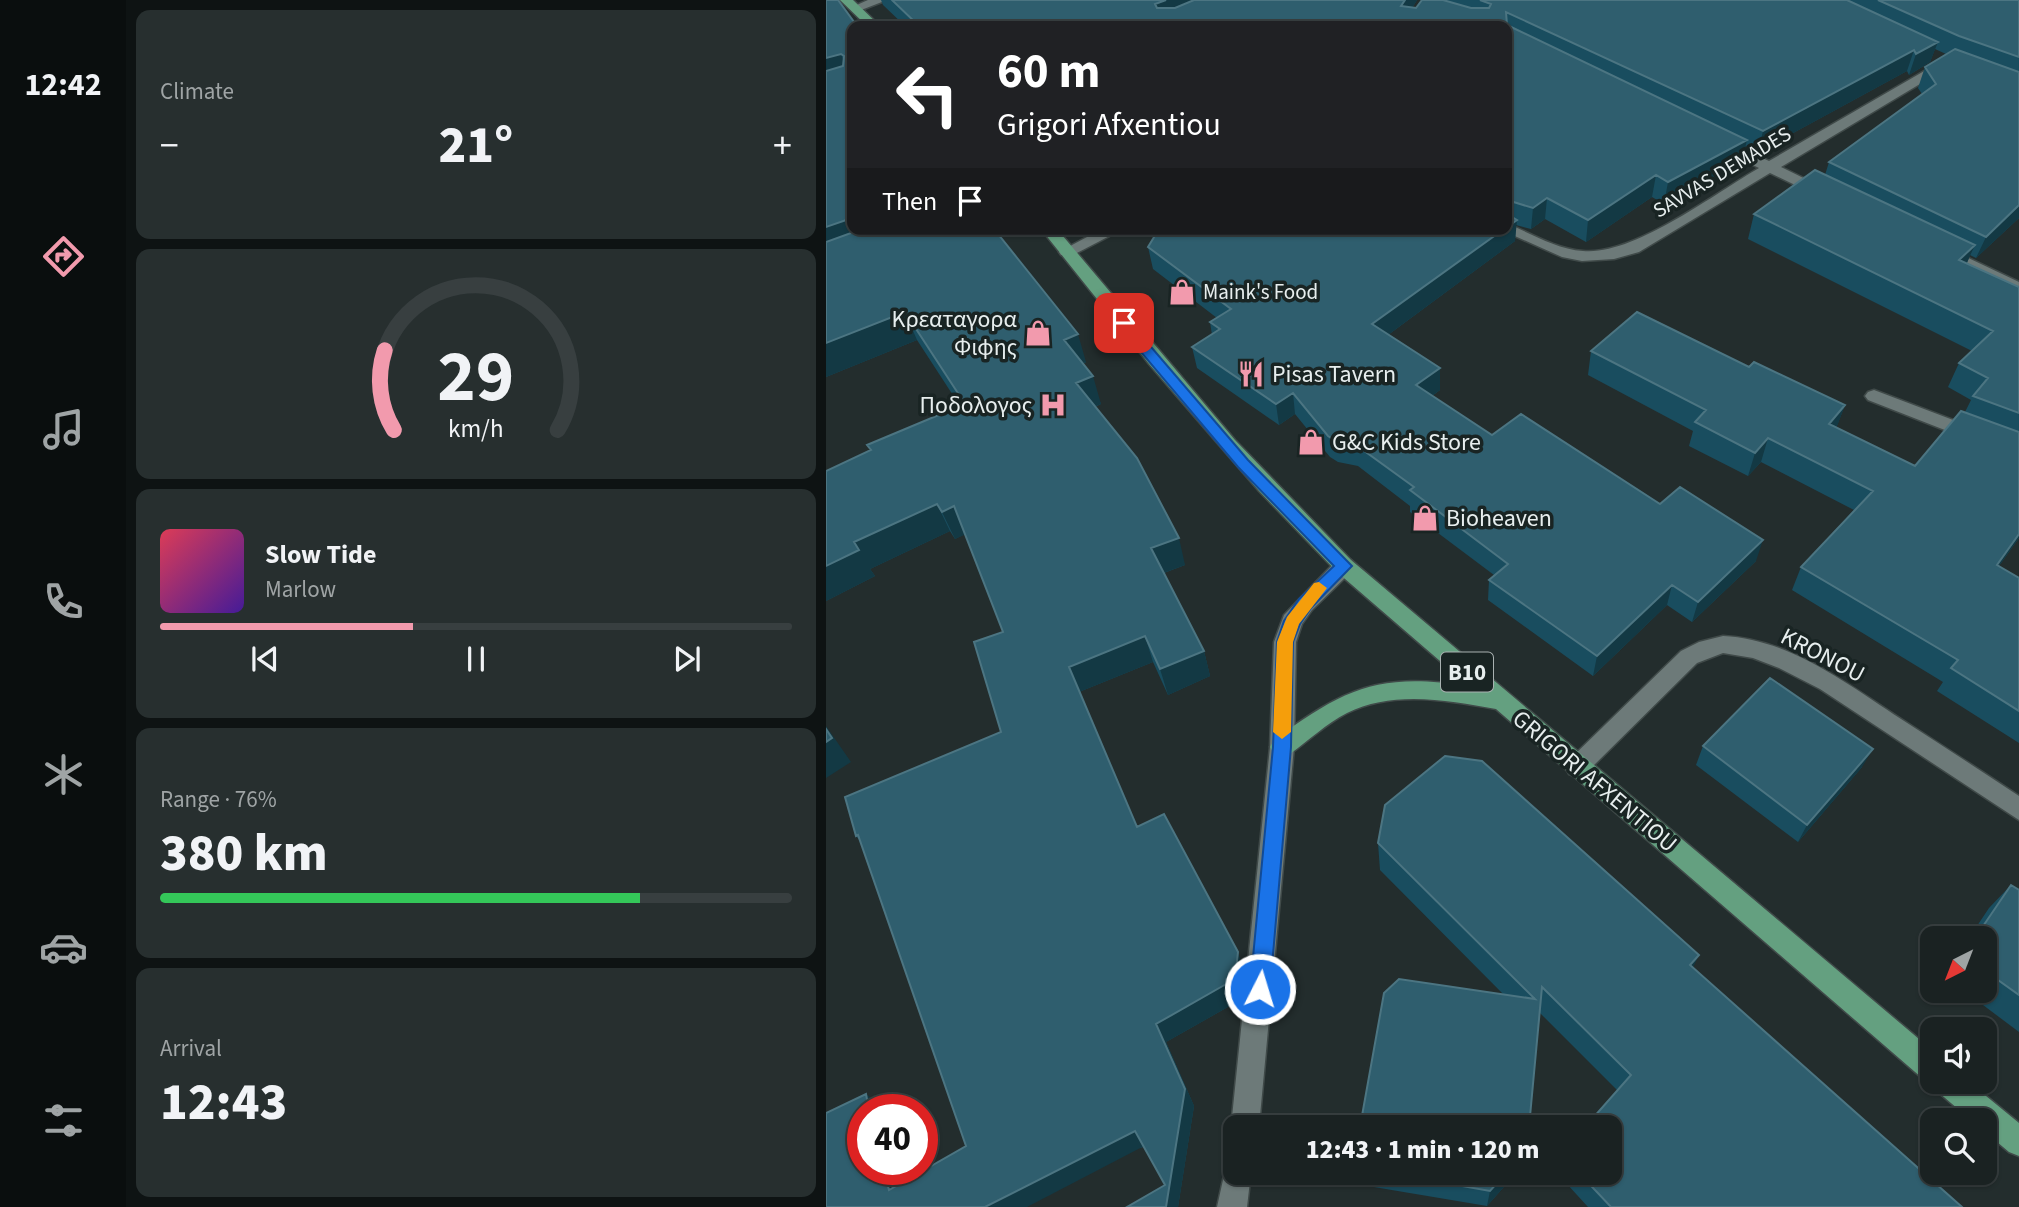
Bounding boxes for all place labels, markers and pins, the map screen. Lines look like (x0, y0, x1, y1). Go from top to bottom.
shop icon: Maink's Food (1167, 277, 1197, 307)
place label: Maink's Food (1203, 277, 1318, 307)
pin (1094, 293, 1154, 353)
place label: Κρεαταγορα Φιφης (892, 302, 1018, 365)
shop icon: Κρεαταγορα Φιφης (1023, 318, 1053, 348)
place label: Pisas Tavern (1272, 357, 1396, 392)
restaurant icon: Pisas Tavern (1236, 359, 1266, 389)
place label: Ποδολογος (920, 388, 1032, 423)
hospital icon: Ποδολογος (1038, 390, 1068, 420)
place label: G&C Kids Store (1332, 425, 1481, 460)
shop icon: G&C Kids Store (1296, 427, 1326, 457)
place label: Bioheaven (1446, 501, 1552, 536)
shop icon: Bioheaven (1410, 503, 1440, 533)

